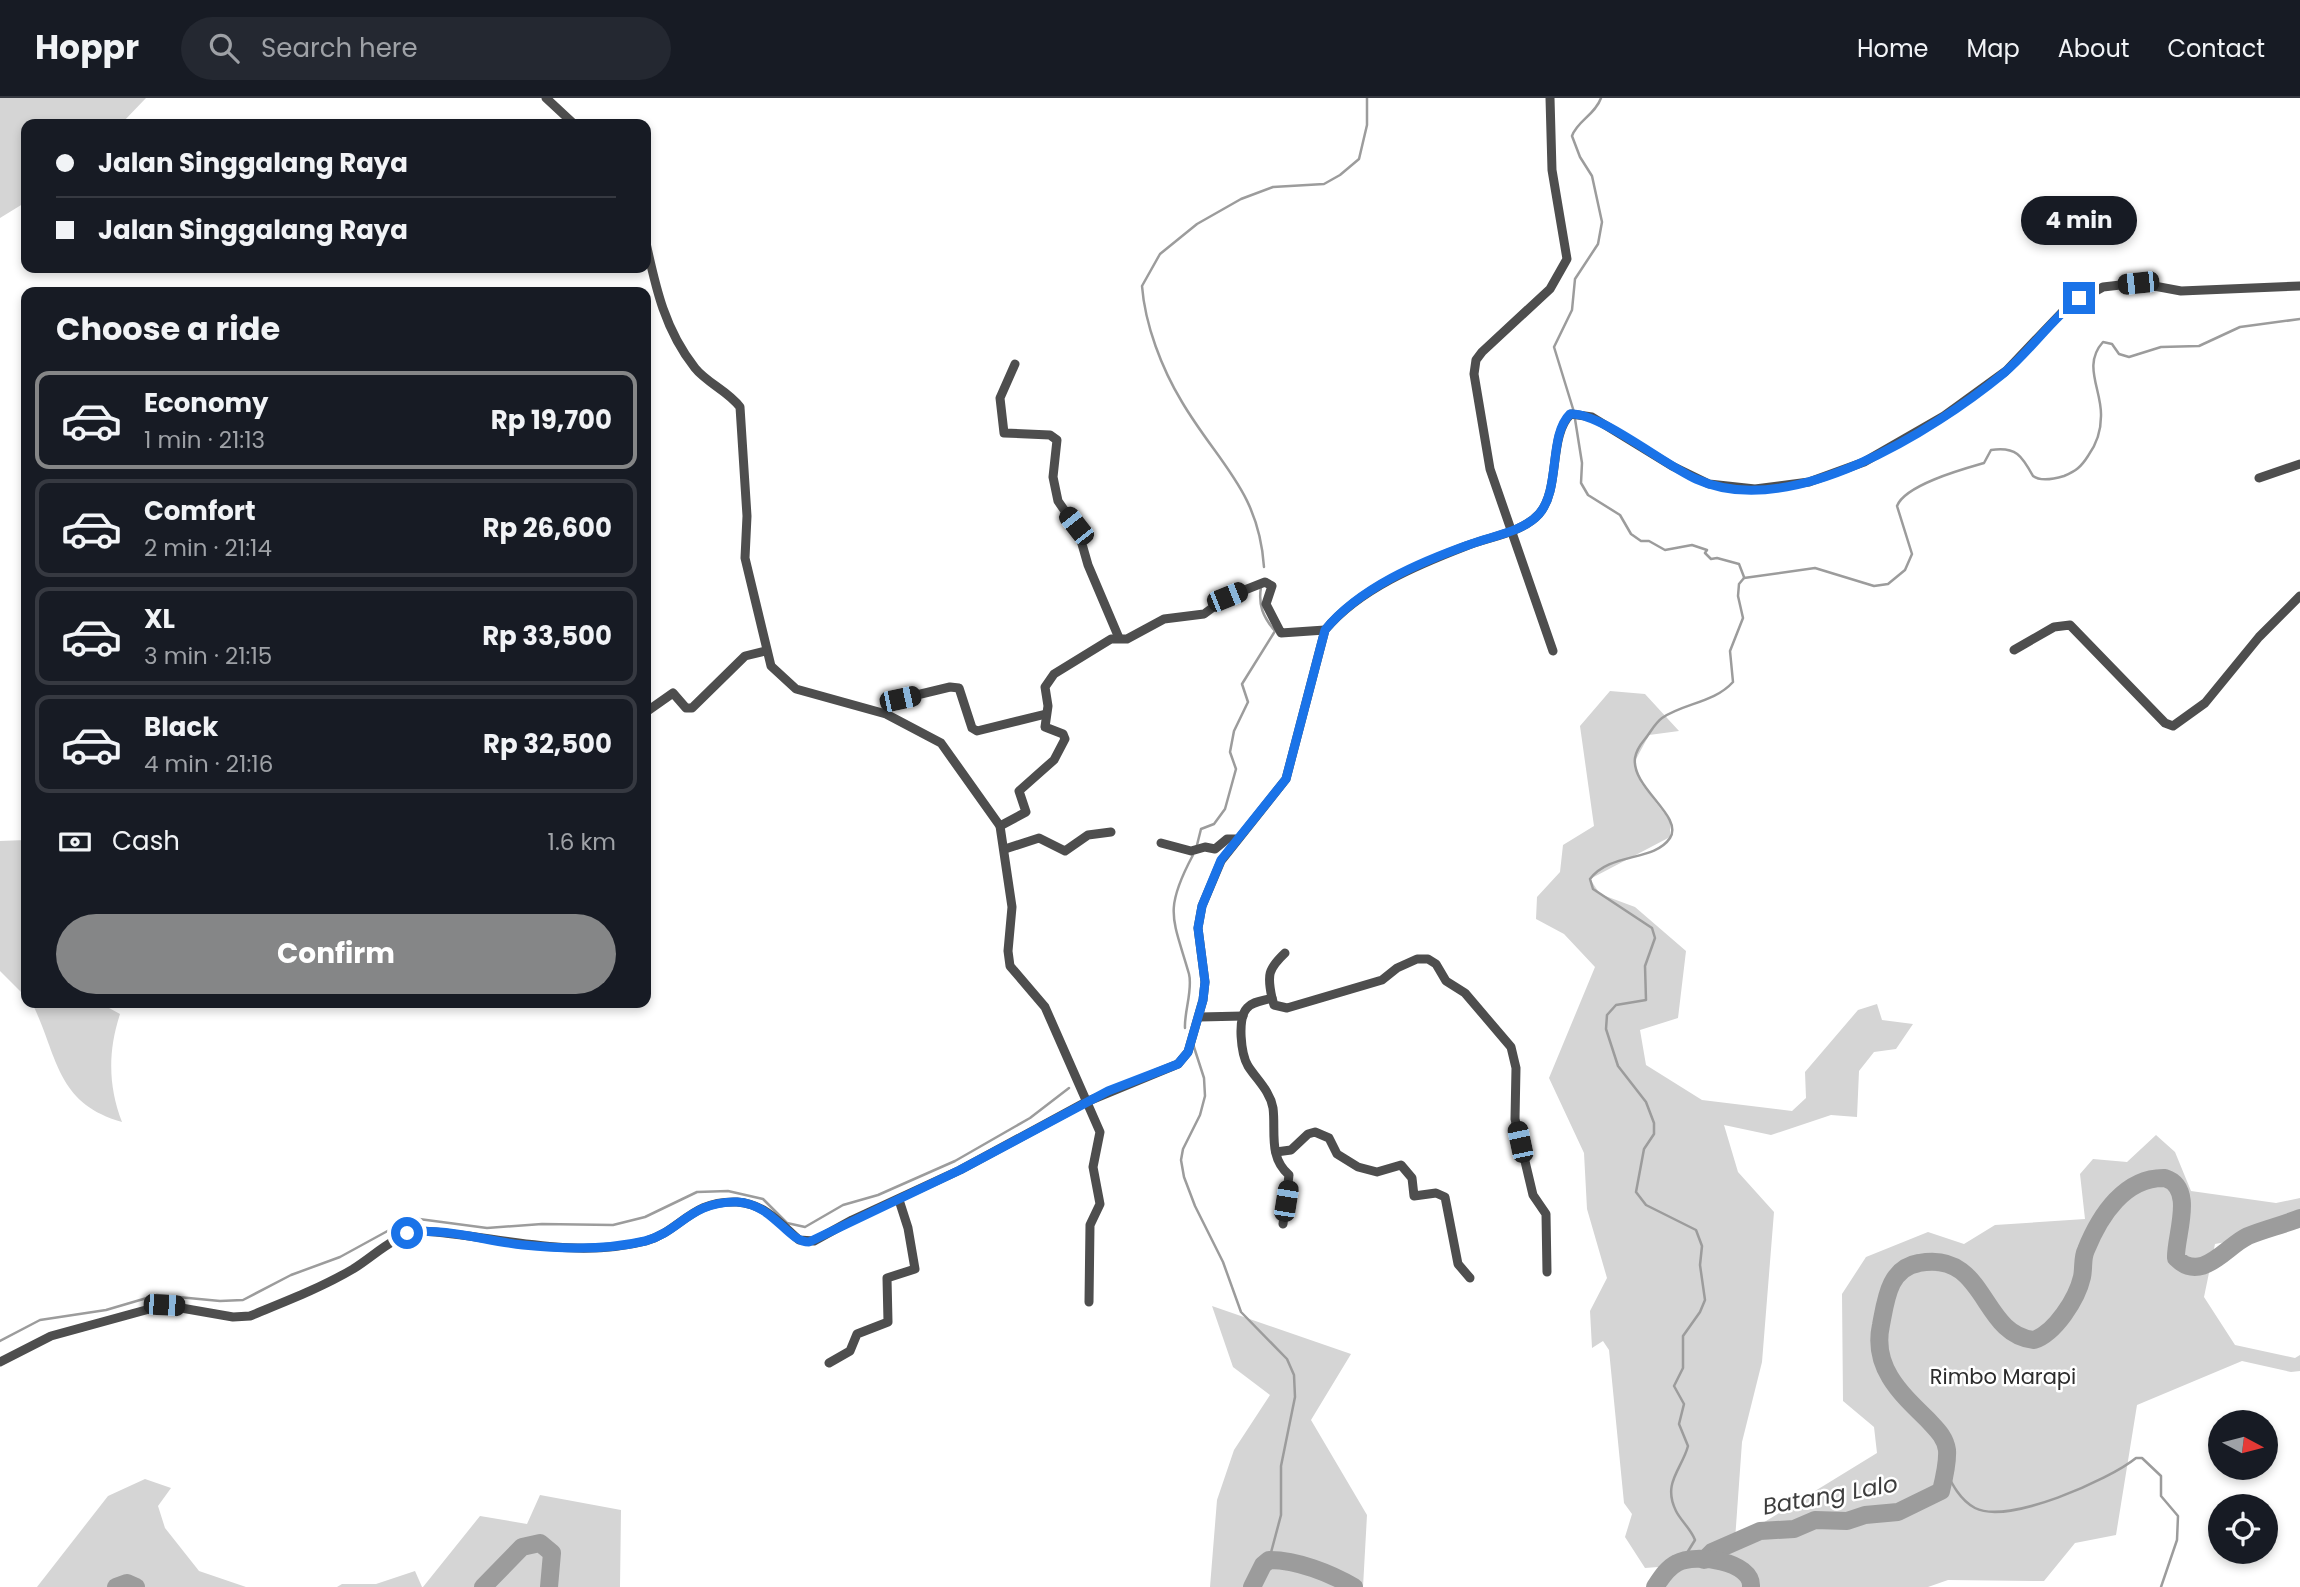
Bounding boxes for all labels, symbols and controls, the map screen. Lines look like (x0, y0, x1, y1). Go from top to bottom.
search box (181, 17, 671, 80)
text: Hoppr (35, 24, 139, 71)
icon: search (205, 29, 243, 67)
text: Search here (261, 30, 418, 66)
text: Home (1857, 32, 1929, 65)
text: Map (1967, 32, 2020, 65)
text: About (2058, 32, 2129, 65)
text: Contact (2167, 32, 2265, 65)
text: Jalan Singgalang Raya (98, 145, 408, 181)
callout: 4 min (2021, 197, 2137, 246)
text: 4 min (2045, 204, 2113, 236)
text: Jalan Singgalang Raya (98, 212, 408, 248)
car (2117, 270, 2160, 296)
route end (2063, 282, 2095, 314)
text: Choose a ride (56, 306, 280, 351)
text: Economy (144, 385, 268, 421)
icon: car (60, 389, 123, 452)
text: Rp 19,700 (491, 402, 612, 438)
text: 1 min · 21:13 (144, 424, 265, 456)
text: Comfort (144, 493, 256, 529)
icon: car (60, 497, 123, 560)
car (1055, 503, 1098, 549)
text: Rp 26,600 (483, 510, 612, 546)
text: 2 min · 21:14 (144, 532, 272, 564)
car (1204, 579, 1251, 615)
text: XL (144, 601, 175, 637)
icon: car (60, 605, 123, 668)
text: Rp 33,500 (482, 618, 612, 654)
text: 3 min · 21:15 (144, 640, 272, 672)
car (878, 684, 923, 714)
text: Black (144, 709, 218, 745)
icon: car (60, 713, 123, 776)
text: Rp 32,500 (483, 726, 612, 762)
text: 4 min · 21:16 (144, 748, 273, 780)
icon: cash (56, 823, 94, 861)
text: Cash (112, 823, 180, 859)
text: 1.6 km (548, 826, 616, 858)
button: Confirm (56, 914, 616, 994)
car (1506, 1119, 1535, 1165)
car (1273, 1179, 1300, 1223)
route start (391, 1217, 423, 1249)
car (143, 1293, 186, 1317)
park label: Rimbo Marapi (1930, 1362, 2076, 1391)
north arrow (2208, 1410, 2278, 1480)
map controls (2208, 1410, 2278, 1564)
water label: Batang Lalo (1760, 1467, 1900, 1523)
button: locate (2208, 1494, 2278, 1564)

